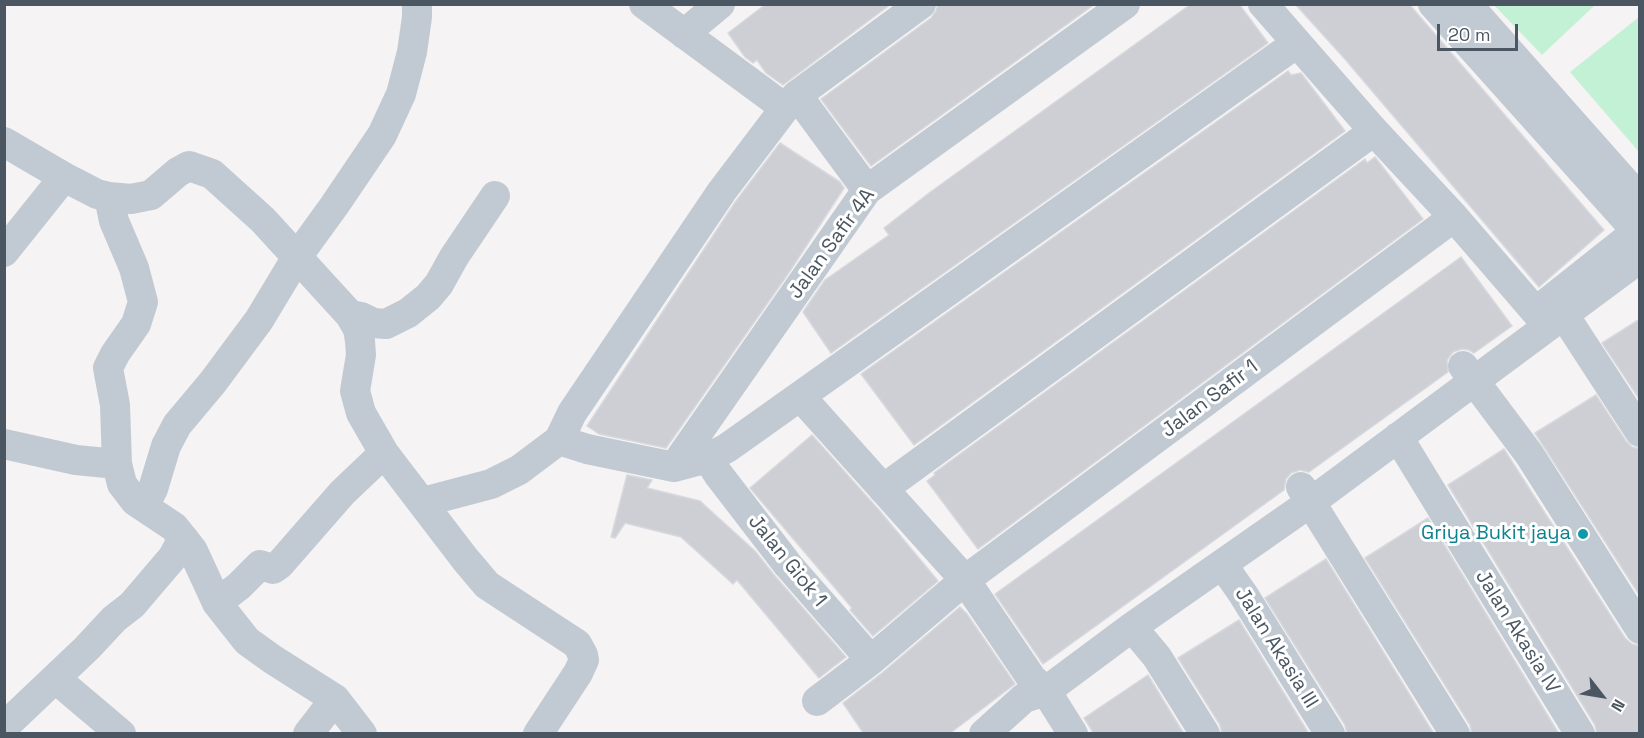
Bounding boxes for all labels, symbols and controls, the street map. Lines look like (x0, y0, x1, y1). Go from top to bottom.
scale bar (1440, 12, 1521, 50)
text: 20 m (1448, 23, 1491, 46)
street label: Jalan Safir 4A (784, 184, 880, 304)
street label: Jalan Safir 1 (1157, 355, 1263, 443)
street label: Jalan Giok 1 (743, 510, 831, 612)
place label: Griya Bukit jaya (1421, 522, 1571, 546)
marker: Griya Bukit jaya (1576, 527, 1590, 541)
street label: Jalan Akasia IV (1470, 566, 1564, 698)
street label: Jalan Akasia III (1229, 583, 1323, 713)
north arrow (1572, 666, 1632, 726)
text: N (1606, 696, 1630, 716)

